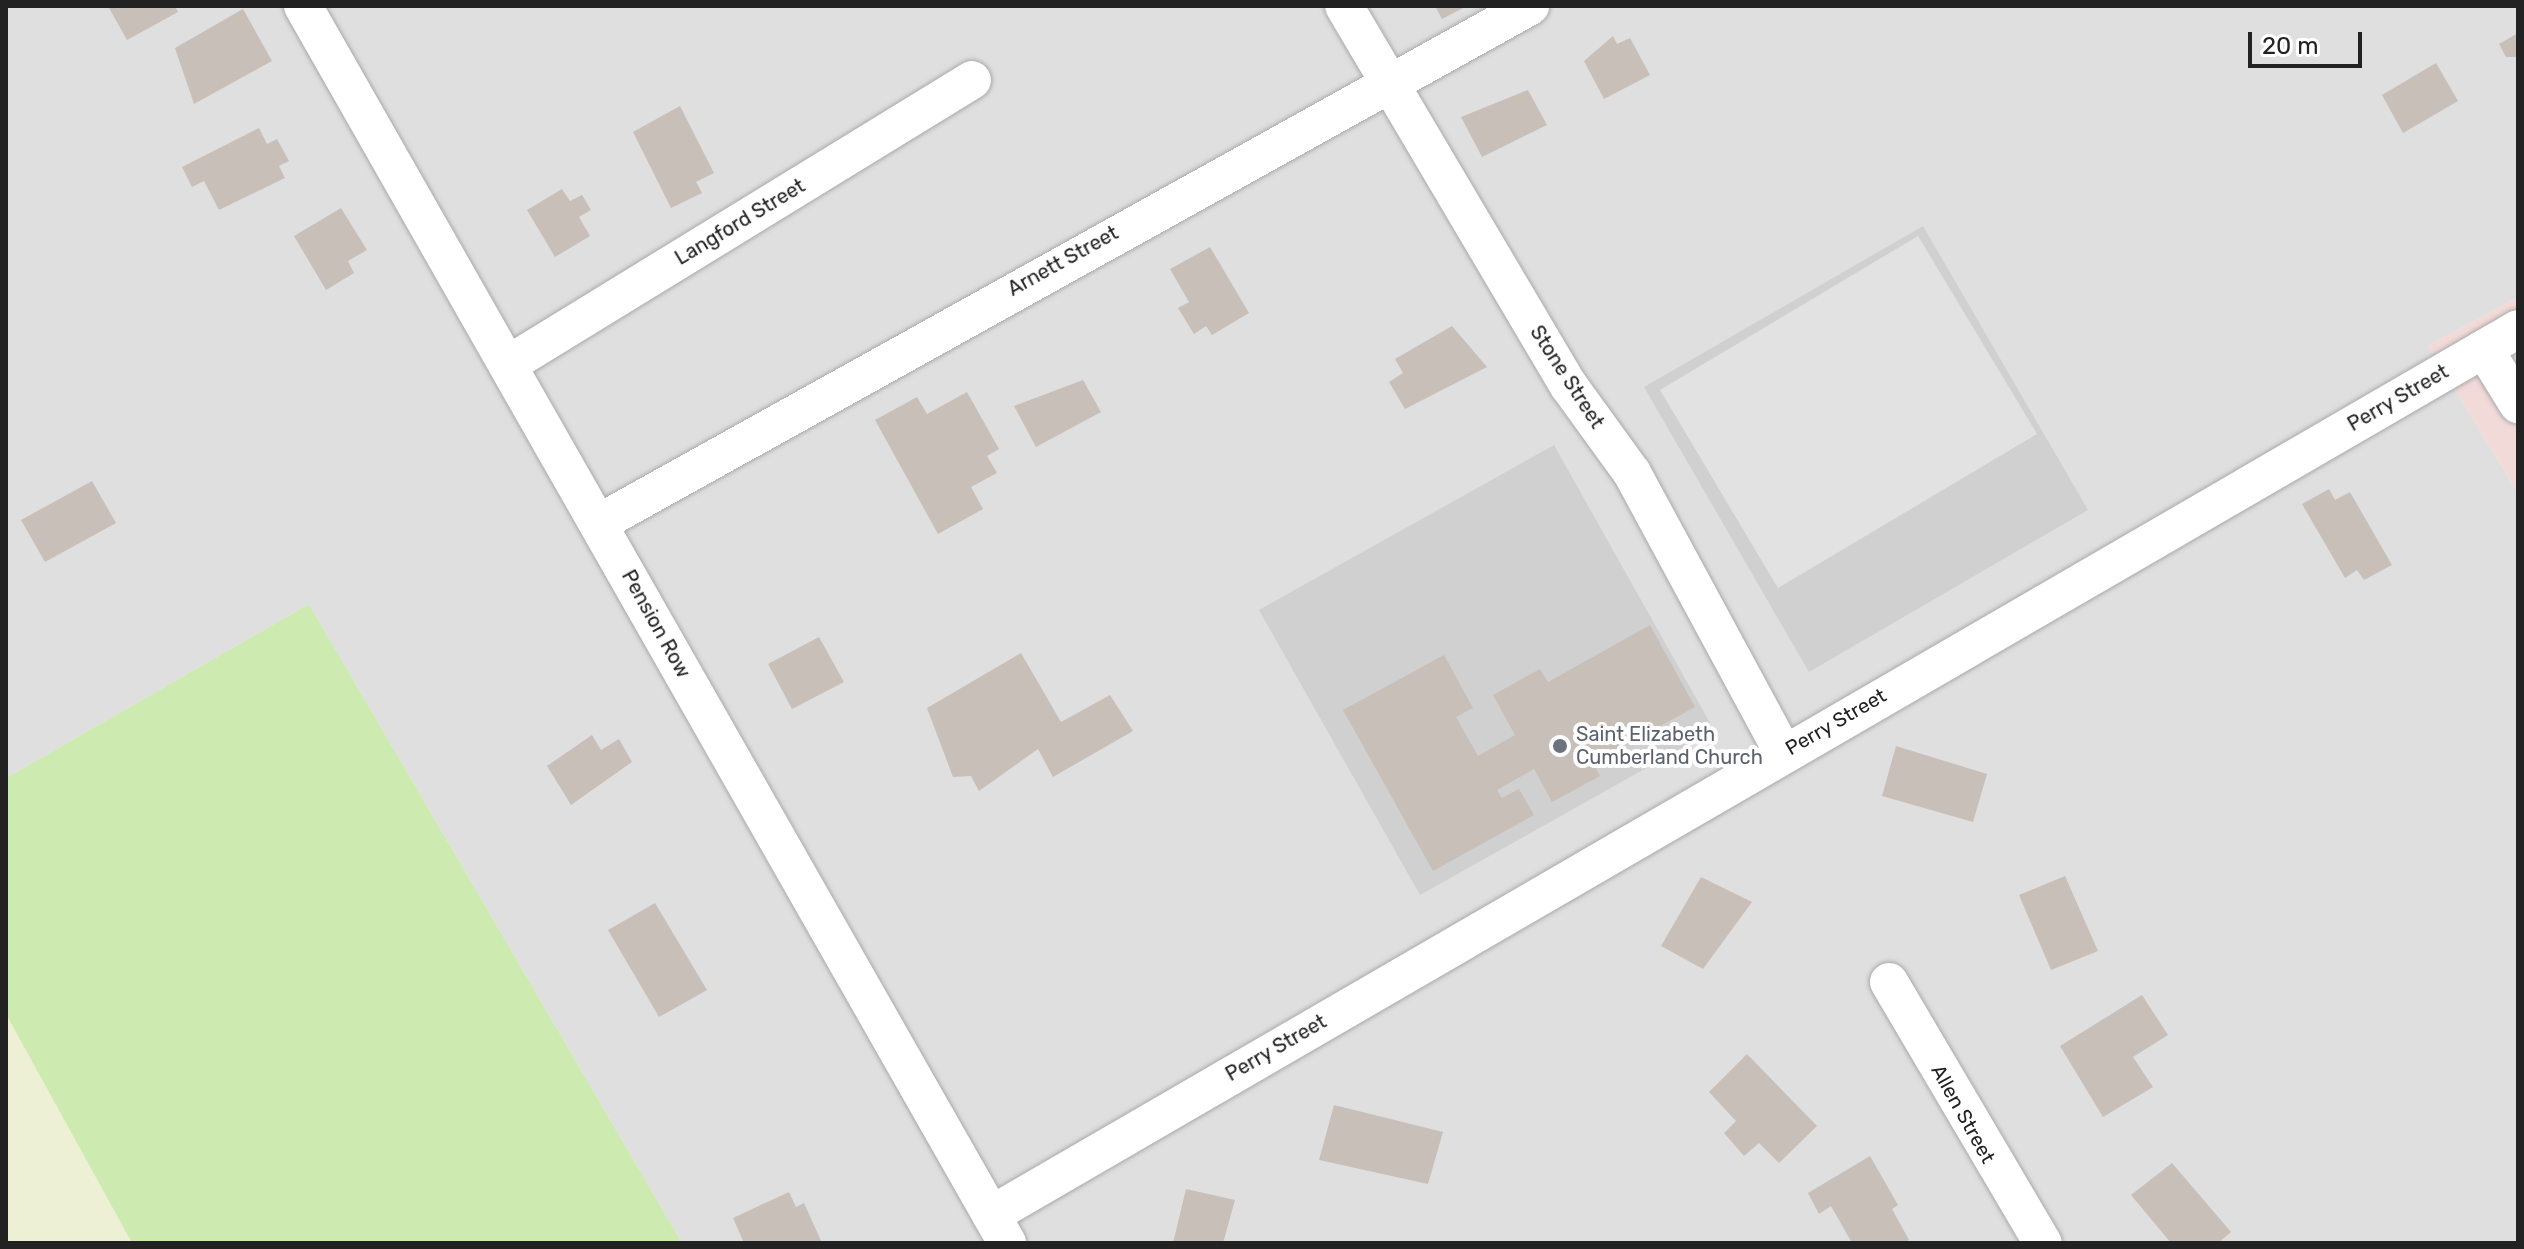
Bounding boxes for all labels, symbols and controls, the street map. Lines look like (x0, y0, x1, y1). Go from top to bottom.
scale bar (2252, 16, 2366, 66)
text: 20 m (2262, 32, 2319, 60)
street label: Langford Street (671, 174, 809, 270)
street label: Arnett Street (1004, 221, 1122, 301)
street label: Stone Street (1525, 321, 1609, 433)
street label: Perry Street (2343, 359, 2453, 437)
street label: Pension Row (616, 566, 696, 682)
street label: Perry Street (1781, 683, 1891, 761)
place label: Saint Elizabeth Cumberland Church (1576, 722, 1763, 769)
marker: Saint Elizabeth Cumberland Church (1551, 737, 1569, 755)
street label: Perry Street (1221, 1009, 1331, 1087)
street label: Allen Street (1926, 1060, 2000, 1168)

